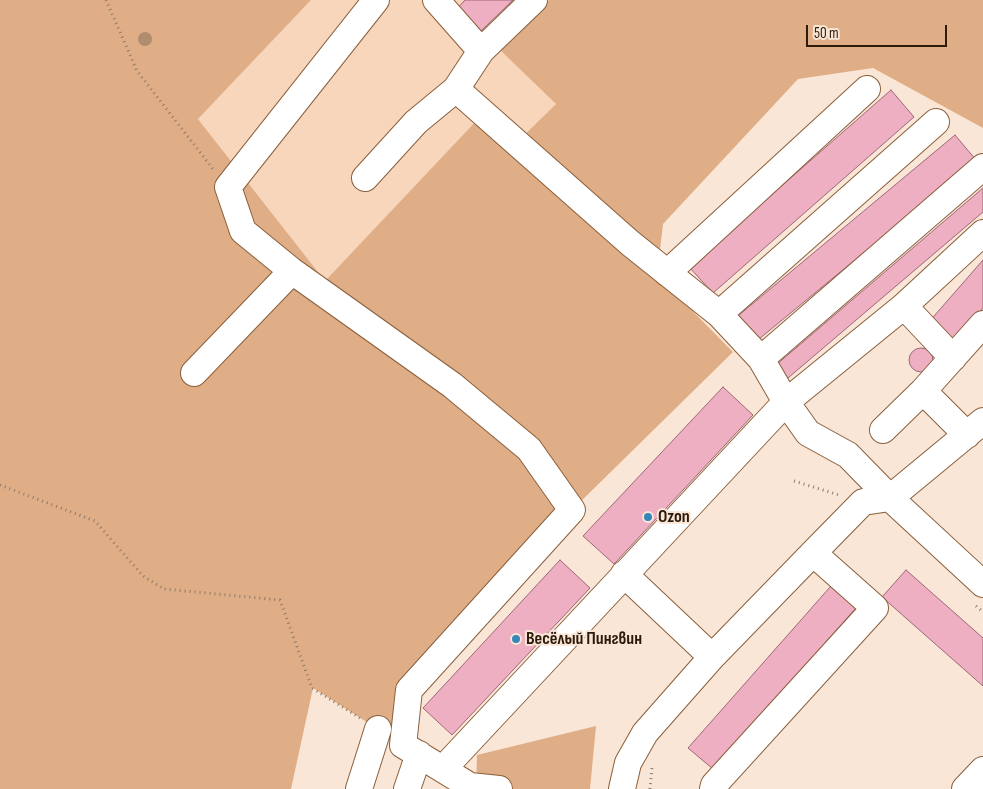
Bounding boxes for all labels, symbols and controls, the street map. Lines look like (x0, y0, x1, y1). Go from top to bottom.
scale bar (808, 15, 949, 47)
text: 50 m (814, 24, 839, 43)
place label: Ozon (658, 506, 690, 528)
marker: Ozon (642, 511, 654, 523)
place label: Весёлый Пингвин (526, 628, 642, 650)
marker: Весёлый Пингвин (510, 633, 522, 645)

